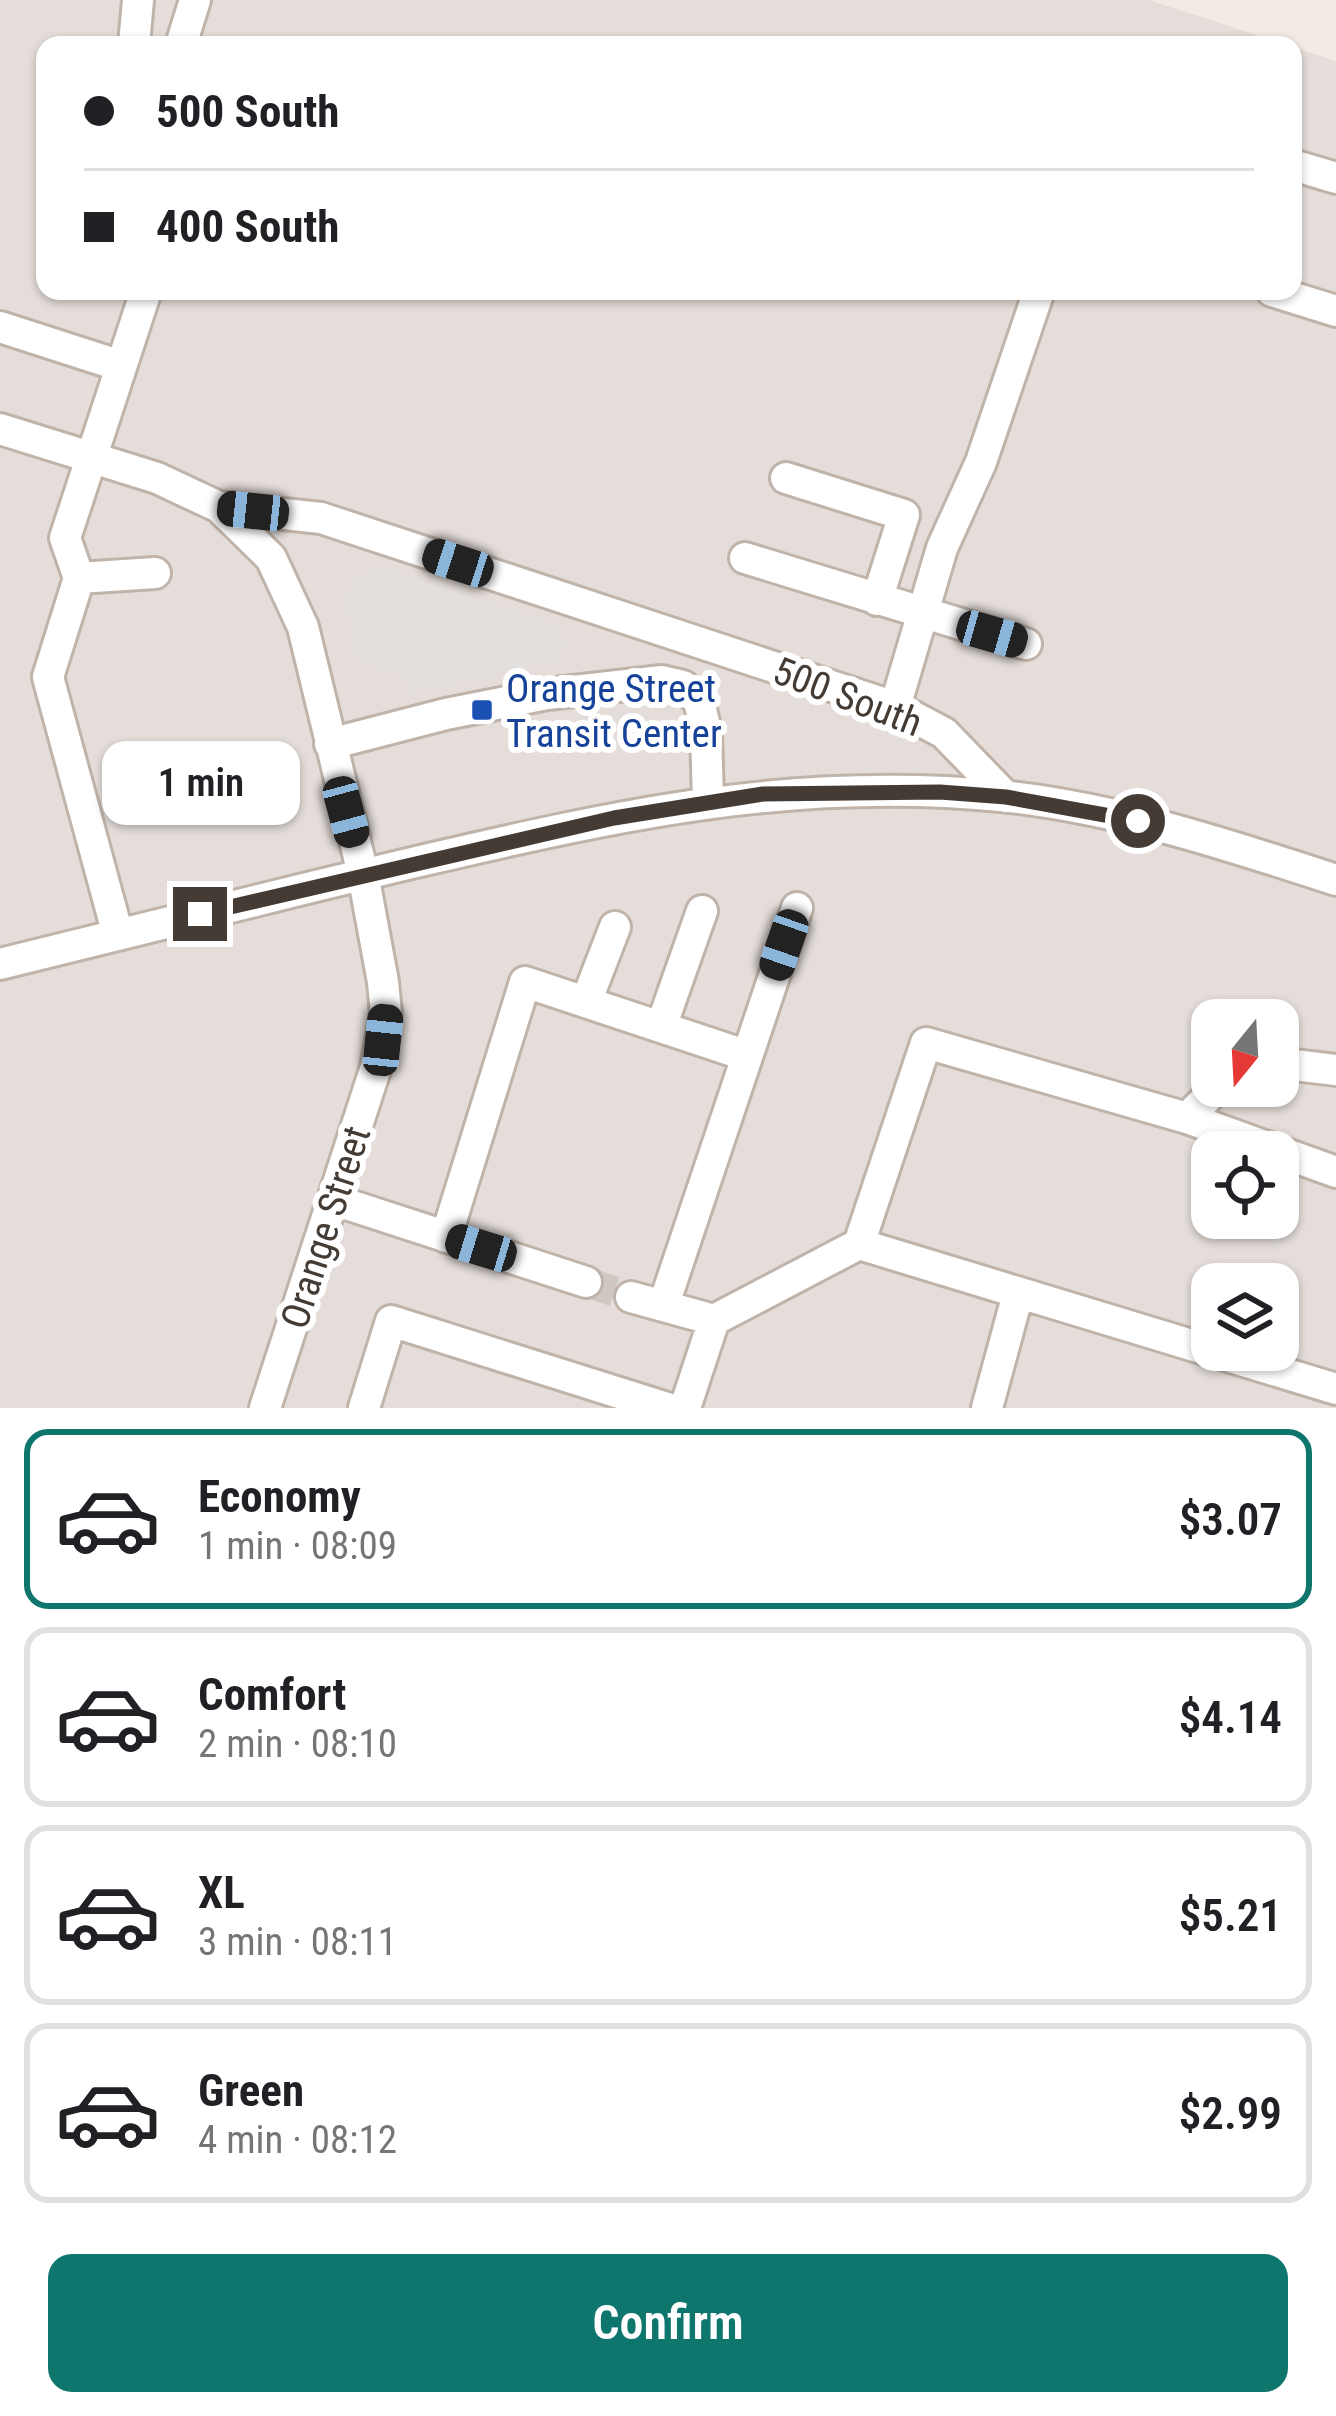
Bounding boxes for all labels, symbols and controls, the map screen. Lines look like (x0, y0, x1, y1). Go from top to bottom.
text: 500 South (156, 85, 339, 138)
text: 400 South (156, 200, 339, 253)
car (215, 489, 291, 533)
car (418, 535, 498, 591)
car (952, 607, 1032, 661)
street label: 500 South (767, 648, 929, 746)
place label: Orange Street Transit Center (506, 666, 722, 757)
marker: Orange Street Transit Center (469, 697, 495, 723)
callout: 1 min (101, 740, 299, 824)
text: 1 min (158, 760, 244, 806)
car (319, 773, 373, 851)
route start (1111, 794, 1165, 848)
route end (173, 887, 227, 941)
car (755, 905, 813, 985)
north arrow (1191, 999, 1299, 1107)
map controls (1191, 999, 1299, 1371)
car (361, 1002, 405, 1078)
street label: Orange Street (272, 1120, 380, 1334)
button: locate (1191, 1131, 1299, 1239)
car (441, 1220, 521, 1276)
button: layers (1191, 1263, 1299, 1371)
icon: car (54, 1465, 162, 1573)
text: Economy (198, 1470, 361, 1523)
text: $3.07 (1179, 1493, 1282, 1546)
text: 1 min · 08:09 (198, 1523, 397, 1569)
icon: car (54, 1663, 162, 1771)
text: Comfort (198, 1668, 346, 1721)
text: $4.14 (1179, 1691, 1282, 1744)
text: 2 min · 08:10 (198, 1721, 397, 1767)
icon: car (54, 1861, 162, 1969)
text: XL (198, 1866, 245, 1919)
text: $5.21 (1179, 1889, 1282, 1942)
text: 3 min · 08:11 (198, 1919, 397, 1965)
icon: car (54, 2059, 162, 2167)
text: Green (198, 2064, 304, 2117)
text: $2.99 (1179, 2087, 1282, 2140)
text: 4 min · 08:12 (198, 2117, 397, 2163)
button: Confirm (48, 2254, 1288, 2392)

